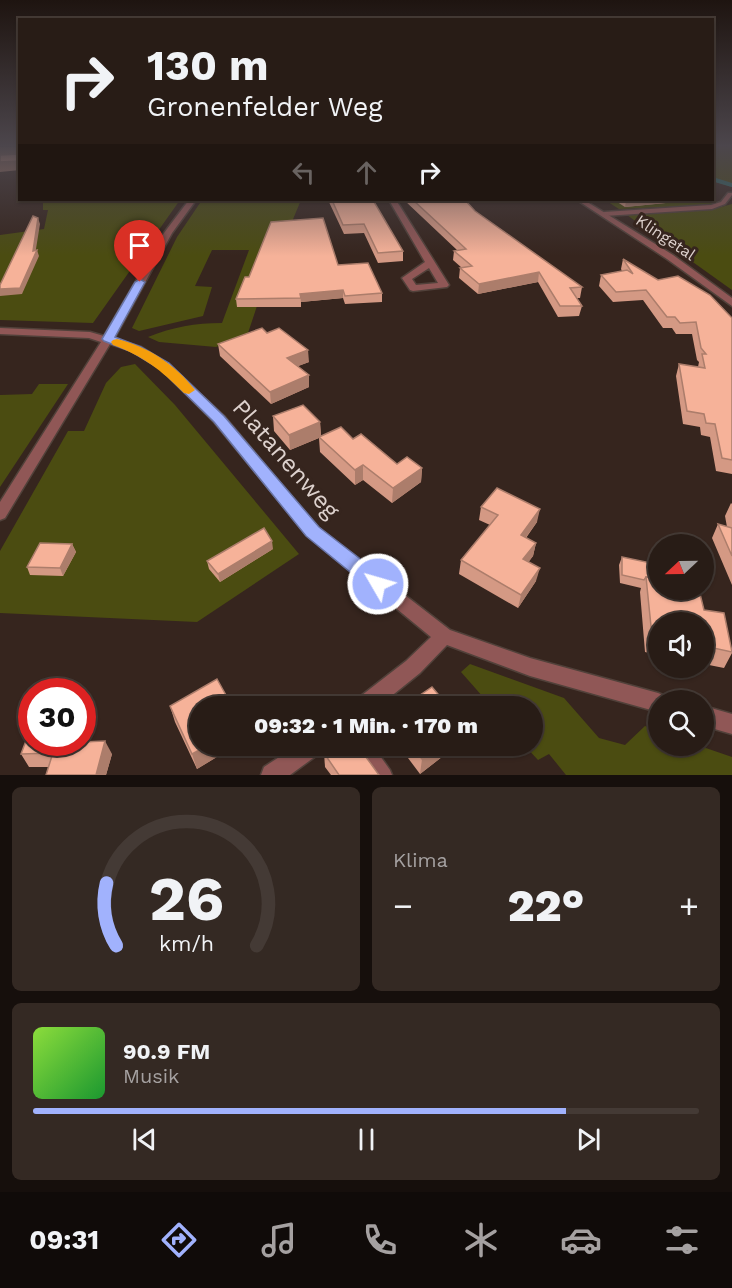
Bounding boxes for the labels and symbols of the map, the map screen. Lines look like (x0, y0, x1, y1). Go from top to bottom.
street label: Klingetal (632, 211, 699, 264)
pin (114, 220, 165, 282)
street label: Platanenweg (227, 394, 345, 524)
north arrow (648, 534, 714, 600)
position arrow (346, 552, 410, 616)
speed limit sign: 30 (18, 678, 96, 756)

